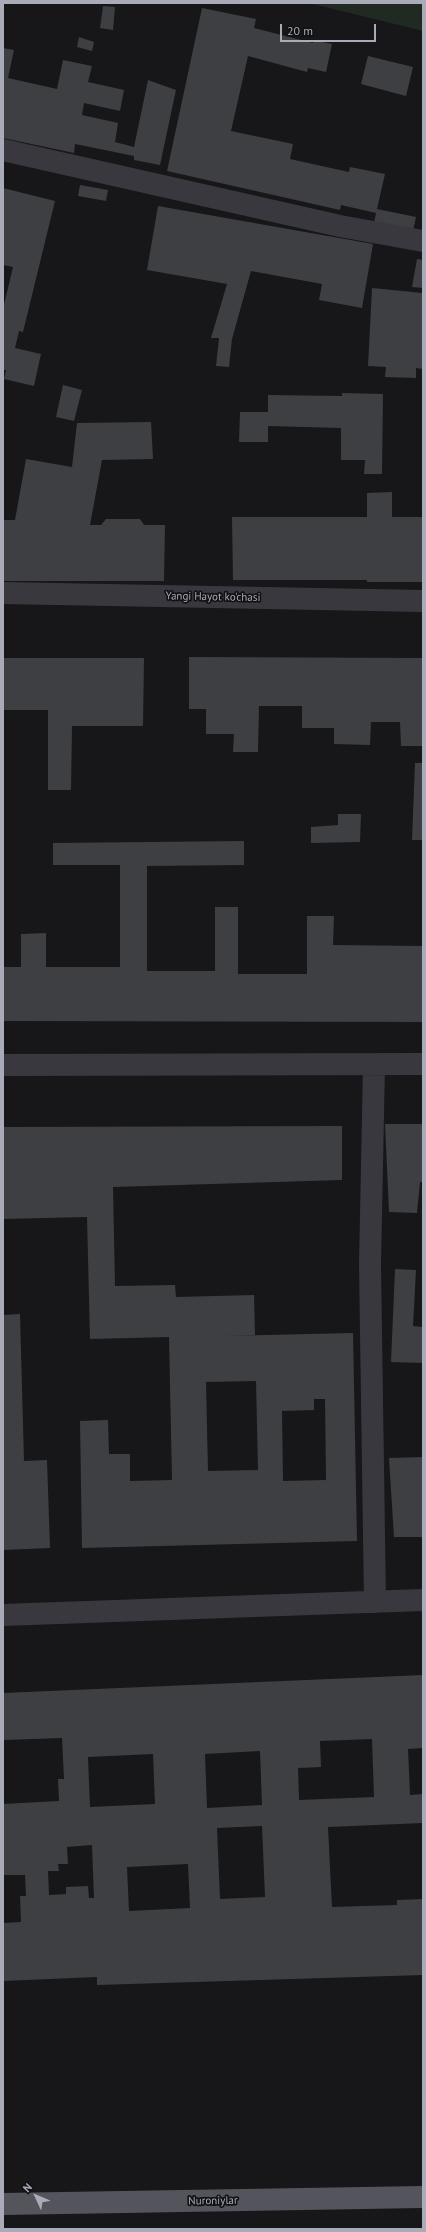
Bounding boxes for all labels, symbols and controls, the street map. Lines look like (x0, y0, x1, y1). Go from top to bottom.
scale bar (282, 16, 378, 42)
text: 20 m (287, 23, 313, 38)
street label: Yangi Hayot ko'chasi (166, 590, 260, 604)
north arrow (16, 2176, 56, 2216)
text: N (20, 2180, 35, 2195)
street label: Nuroniylar (188, 2194, 238, 2208)

